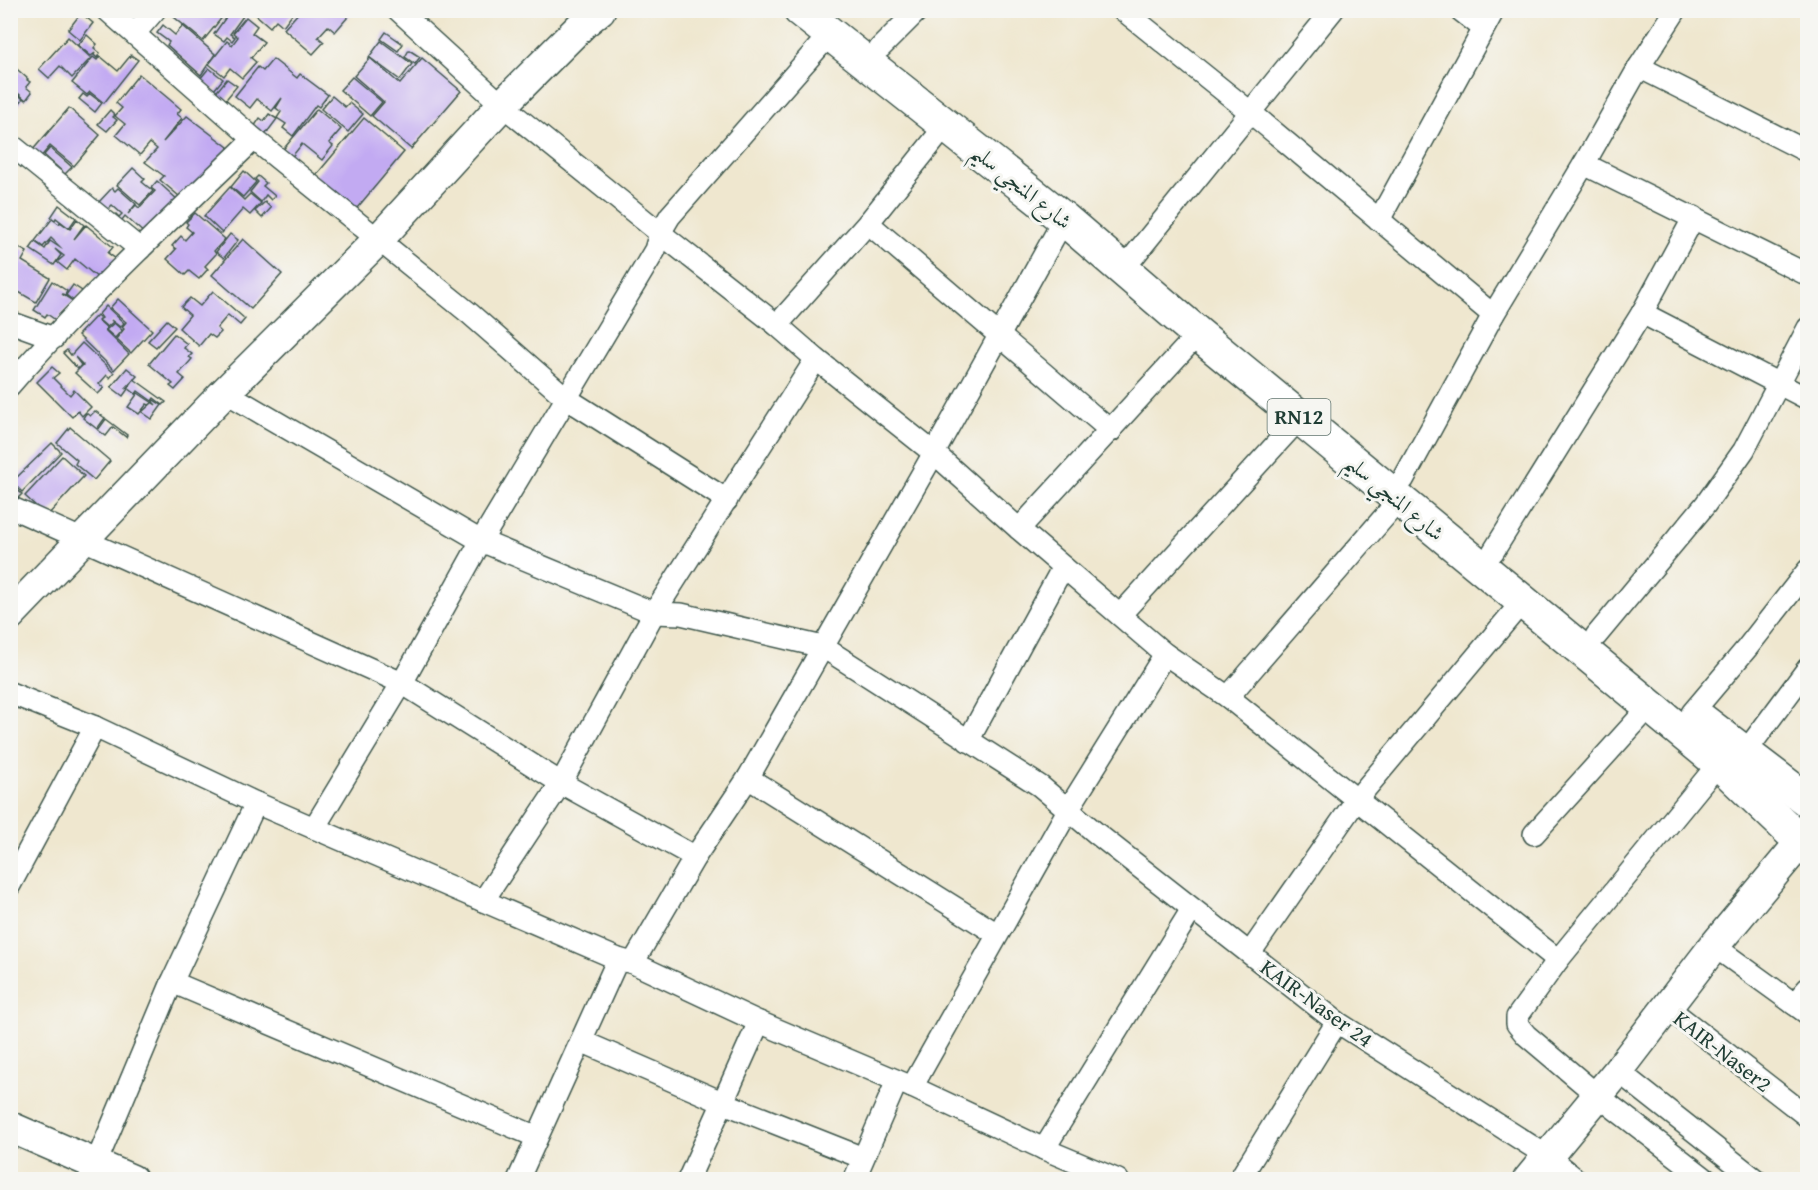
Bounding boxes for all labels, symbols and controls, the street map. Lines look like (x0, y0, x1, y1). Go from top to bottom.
street label: شارع المنجي سليم (961, 135, 1079, 241)
road number: RN12 (1268, 399, 1330, 435)
street label: شارع المنجي سليم (1334, 446, 1452, 553)
street label: KAIR-Naser 24 (1254, 951, 1380, 1055)
street label: KAIR-Naser2 (1667, 1002, 1779, 1100)

